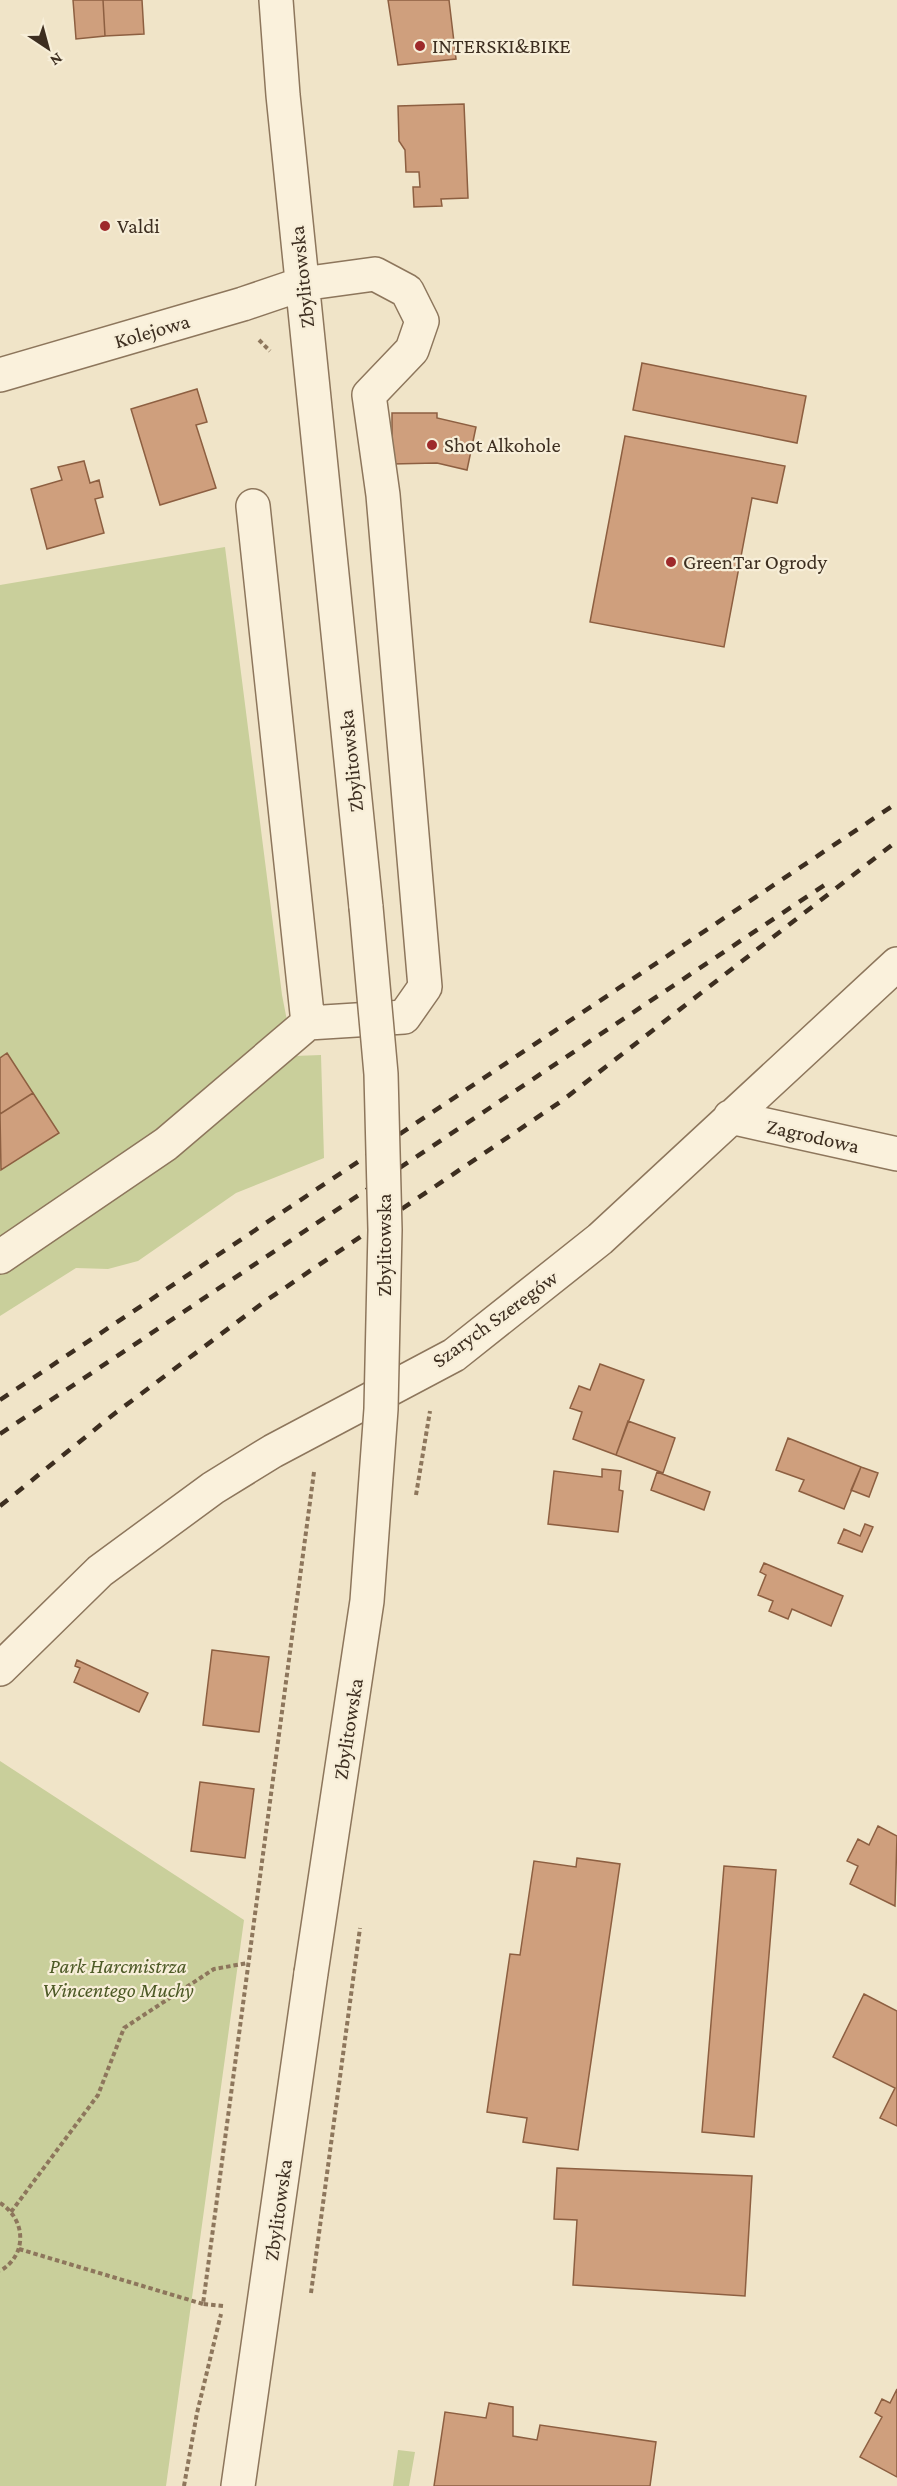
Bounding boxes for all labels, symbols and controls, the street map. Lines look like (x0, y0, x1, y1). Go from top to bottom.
north arrow (18, 18, 78, 78)
place label: INTERSKI&BIKE (432, 34, 571, 58)
marker: INTERSKI&BIKE (413, 39, 427, 53)
text: N (47, 50, 66, 70)
place label: Valdi (117, 214, 160, 238)
marker: Valdi (98, 219, 112, 233)
street label: Zbylitowska (285, 224, 319, 329)
street label: Kolejowa (111, 309, 193, 353)
place label: Shot Alkohole (444, 433, 561, 457)
marker: Shot Alkohole (425, 438, 439, 452)
place label: GreenTar Ogrody (683, 550, 827, 574)
marker: GreenTar Ogrody (664, 555, 678, 569)
street label: Zbylitowska (334, 708, 368, 813)
street label: Zagrodowa (764, 1114, 862, 1158)
street label: Zbylitowska (372, 1193, 396, 1296)
street label: Szarych Szeregów (428, 1265, 563, 1373)
street label: Zbylitowska (328, 1676, 368, 1782)
park label: Park Harcmistrza Wincentego Muchy (42, 1954, 194, 2002)
street label: Zbylitowska (259, 2157, 297, 2263)

